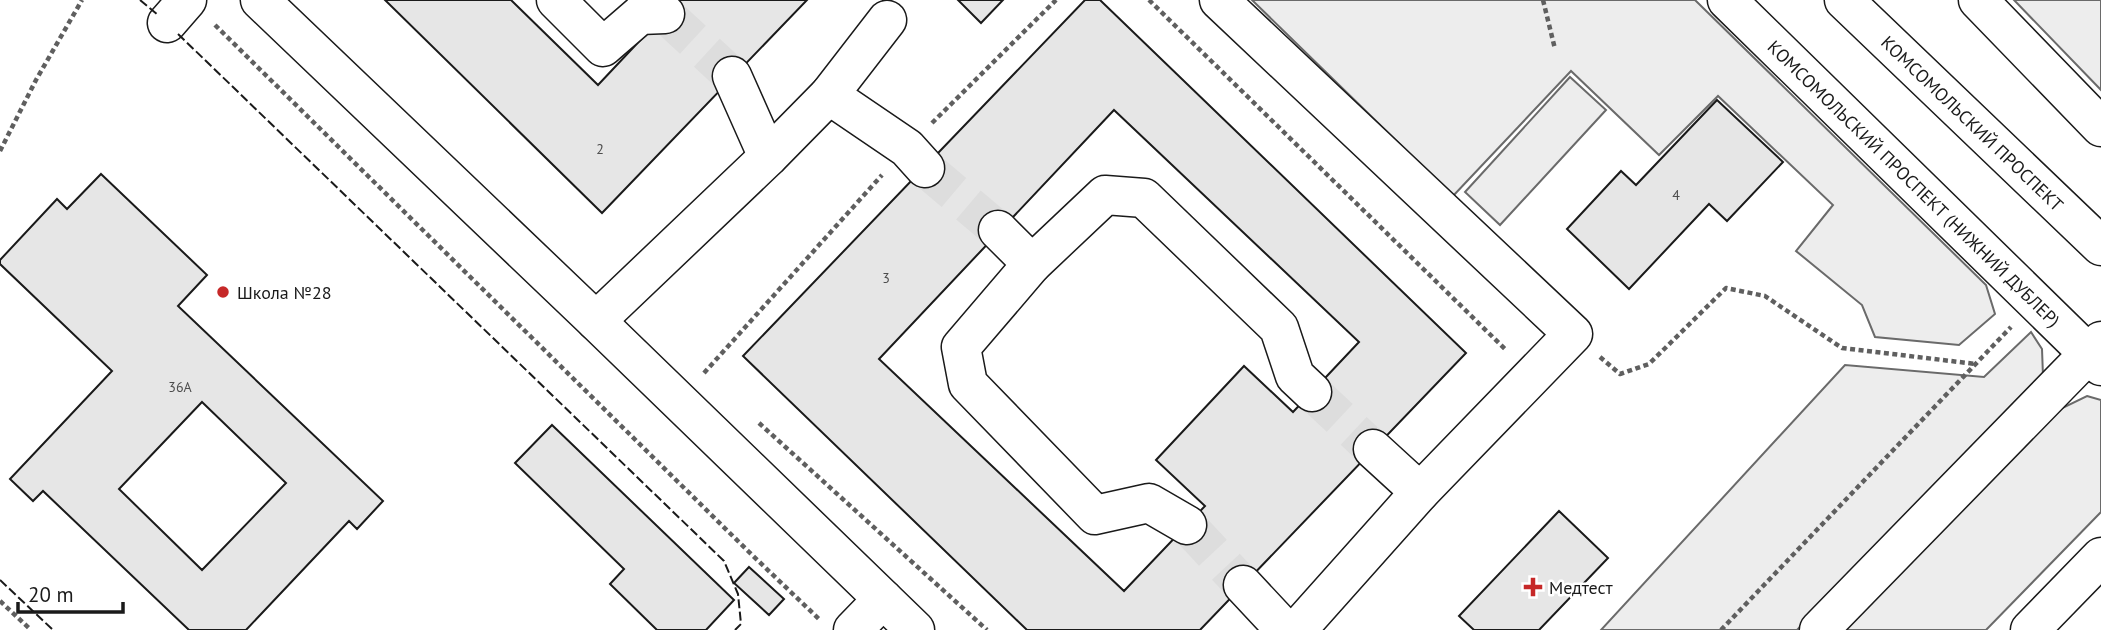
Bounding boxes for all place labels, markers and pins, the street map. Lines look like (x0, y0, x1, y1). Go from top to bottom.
place label: Школа №28 (237, 281, 332, 304)
marker: Школа №28 (215, 284, 231, 300)
place label: Медтест (1549, 576, 1613, 599)
marker: Медтест (1523, 577, 1543, 597)

